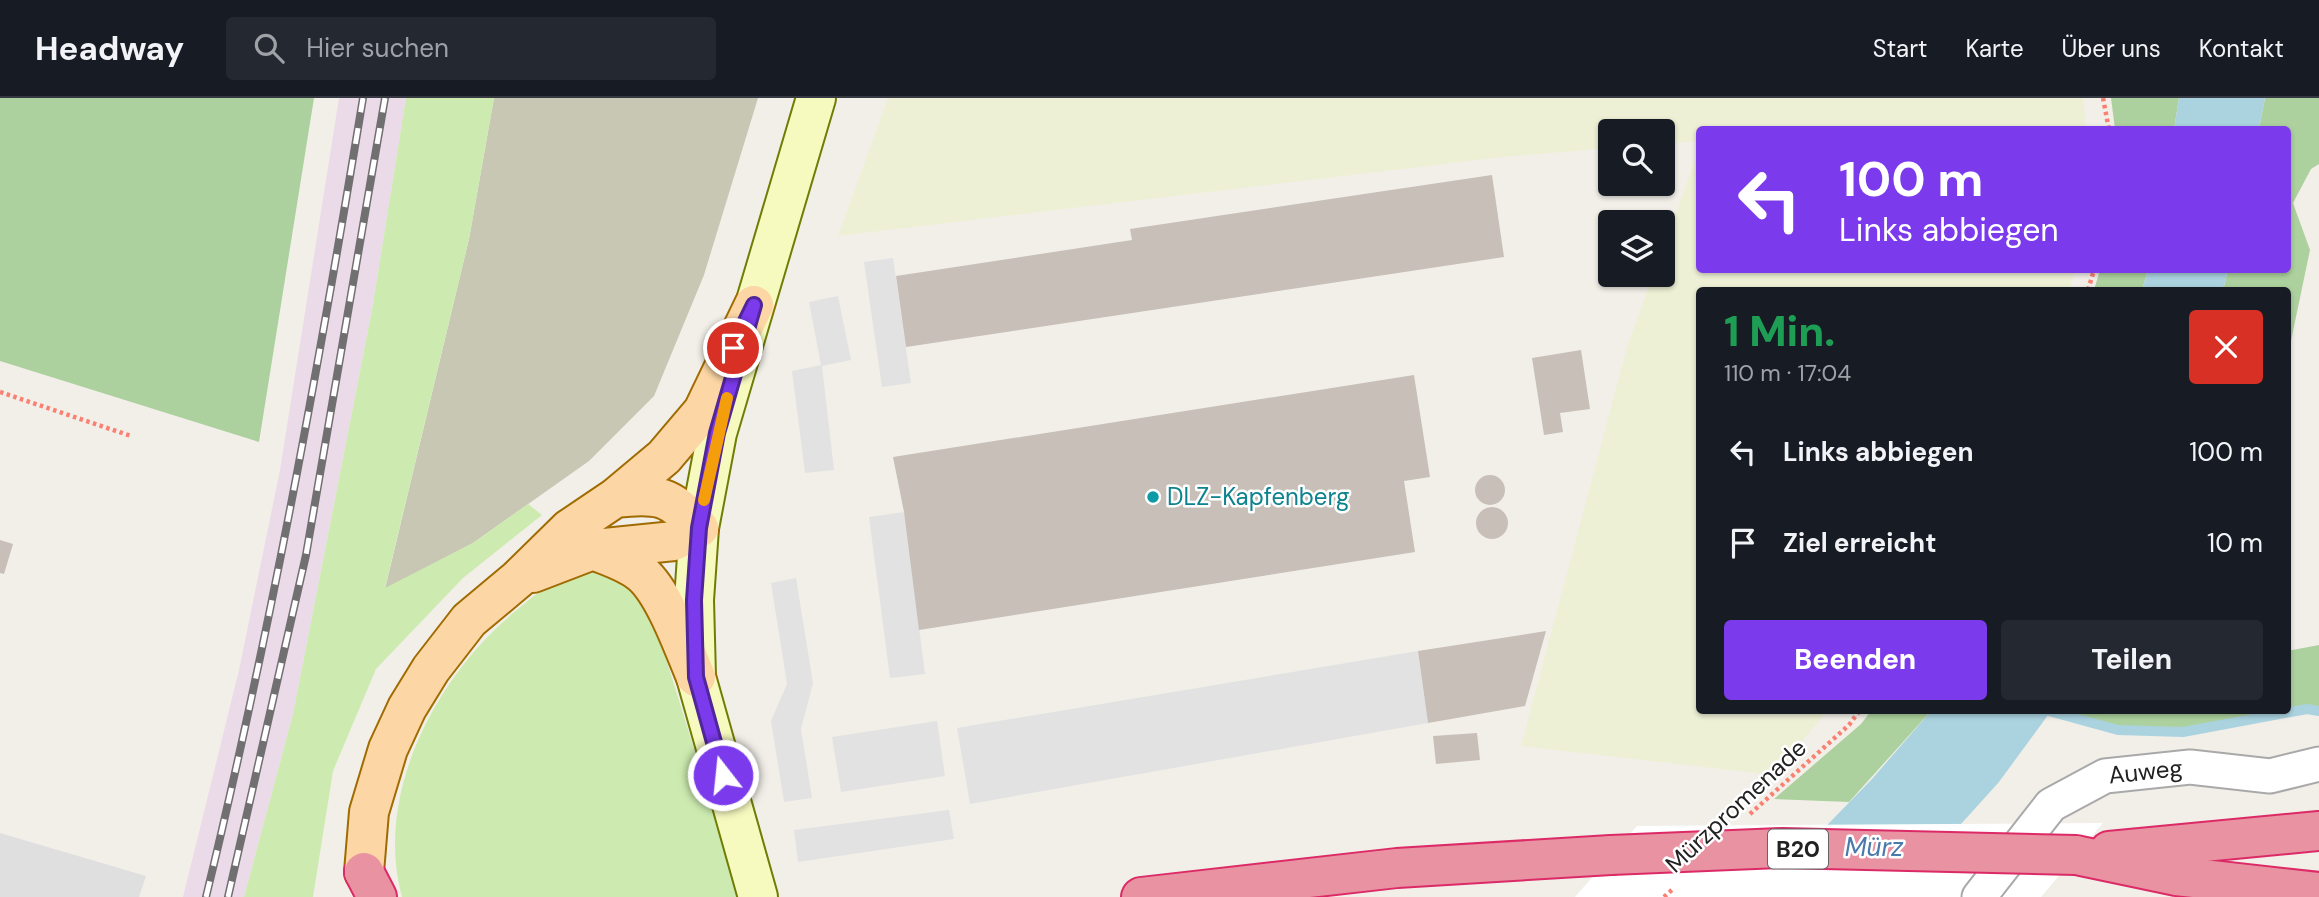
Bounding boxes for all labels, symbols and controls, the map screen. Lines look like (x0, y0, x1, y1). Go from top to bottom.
search box (226, 17, 716, 80)
text: Headway (35, 27, 184, 70)
icon: search (250, 29, 288, 67)
text: Hier suchen (306, 31, 449, 65)
text: Start (1873, 33, 1927, 64)
text: Karte (1965, 33, 2024, 64)
text: Über uns (2062, 33, 2161, 64)
text: Kontakt (2199, 33, 2284, 64)
map controls (1598, 119, 1675, 287)
button: search (1598, 119, 1675, 196)
text: 100 m (1839, 147, 1983, 211)
icon: left (1724, 154, 1815, 245)
text: Links abbiegen (1839, 209, 2059, 251)
button: layers (1598, 210, 1675, 287)
text: 1 Min. (1724, 304, 1835, 359)
button: close (2189, 310, 2263, 384)
pin (703, 318, 763, 378)
icon: arrive (714, 329, 752, 367)
text: 110 m · 17:04 (1724, 358, 1851, 388)
icon: left (1724, 433, 1762, 471)
text: Links abbiegen (1783, 435, 1973, 469)
text: 100 m (2189, 435, 2263, 469)
place label: DLZ-Kapfenberg (1167, 481, 1349, 512)
marker: DLZ-Kapfenberg (1145, 489, 1161, 505)
icon: arrive (1724, 524, 1762, 562)
text: Ziel erreicht (1783, 526, 1936, 560)
text: 10 m (2207, 526, 2263, 560)
button: Beenden (1724, 620, 1987, 700)
button: Teilen (2001, 620, 2263, 700)
street label: Mürzpromenade (1659, 732, 1813, 879)
position arrow (686, 738, 760, 812)
street label: Auweg (2107, 752, 2184, 791)
road number: B20 (1768, 830, 1828, 869)
water label: Mürz (1845, 830, 1904, 864)

